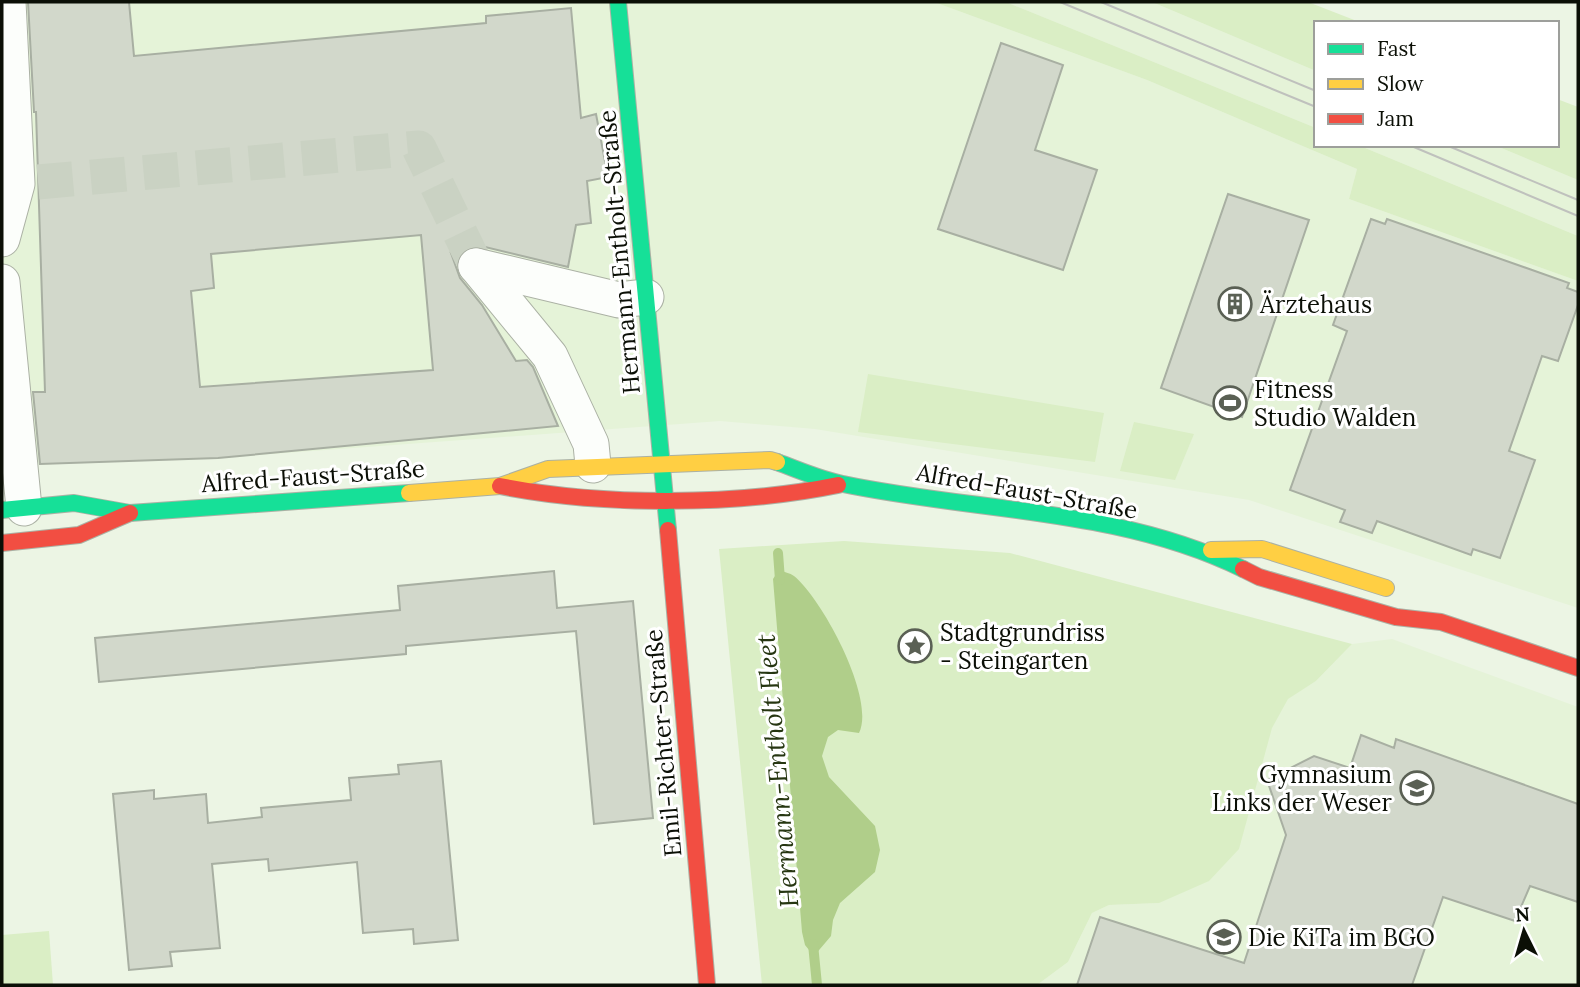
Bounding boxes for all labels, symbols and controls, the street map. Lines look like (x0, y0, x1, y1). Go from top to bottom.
legend (1314, 21, 1559, 147)
text: Fast (1377, 35, 1417, 62)
text: Slow (1377, 70, 1424, 97)
text: Jam (1376, 105, 1414, 132)
street label: Hermann-Entholt-Straße (591, 109, 647, 395)
building icon: Ärztehaus (1216, 285, 1254, 323)
place label: Ärztehaus (1259, 289, 1372, 320)
place label: Fitness Studio Walden (1254, 374, 1416, 433)
sports icon: Fitness Studio Walden (1211, 384, 1249, 422)
street label: Alfred-Faust-Straße (199, 453, 426, 499)
street label: Alfred-Faust-Straße (913, 456, 1140, 526)
place label: Stadtgrundriss - Steingarten (940, 617, 1105, 676)
place icon: Stadtgrundriss - Steingarten (896, 627, 934, 665)
street label: Emil-Richter-Straße (638, 628, 688, 858)
water label: Hermann-Entholt Fleet (749, 633, 805, 909)
place label: Gymnasium Links der Weser (1212, 759, 1393, 818)
school or university icon: Gymnasium Links der Weser (1398, 769, 1436, 807)
north arrow (1489, 896, 1559, 966)
text: N (1514, 901, 1531, 927)
school or university icon: Die KiTa im BGO (1205, 918, 1243, 956)
place label: Die KiTa im BGO (1248, 922, 1435, 953)

